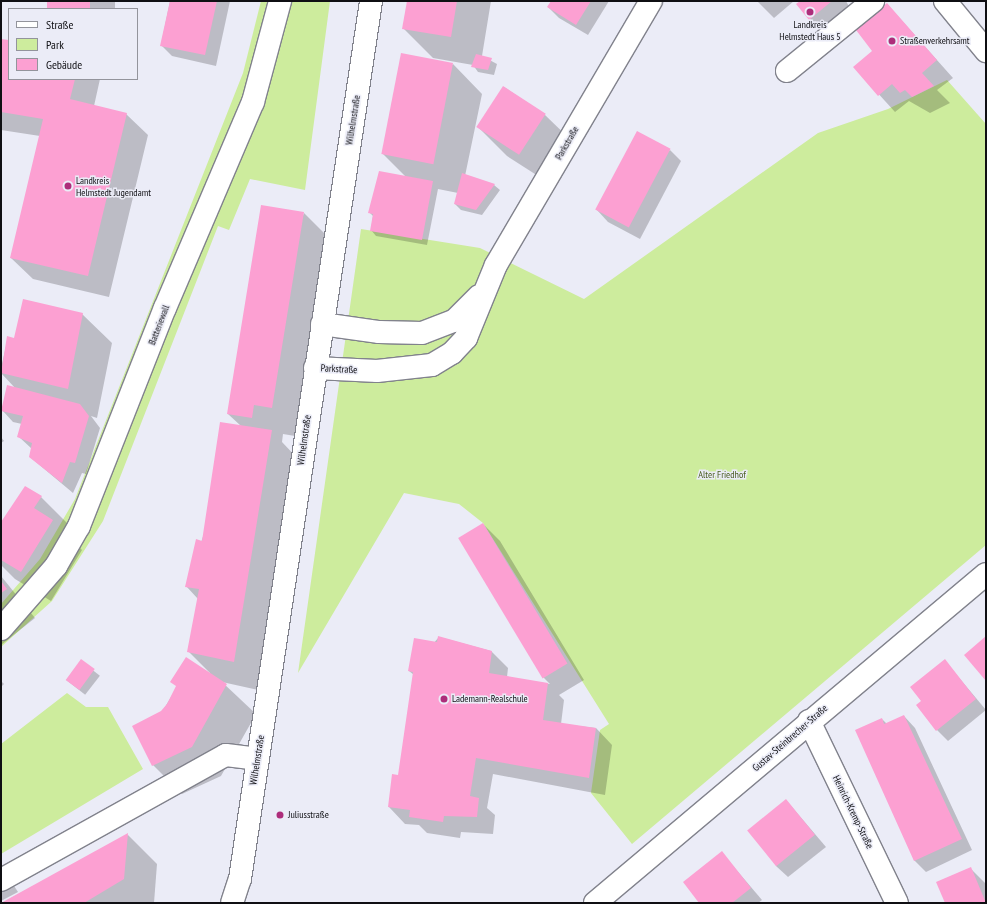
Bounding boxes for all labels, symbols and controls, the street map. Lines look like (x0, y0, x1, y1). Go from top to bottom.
marker: Landkreis Helmstedt Haus 5 (805, 7, 815, 17)
legend (8, 8, 138, 80)
text: Straße (46, 17, 73, 32)
place label: Landkreis Helmstedt Haus 5 (779, 18, 841, 42)
place label: Straßenverkehrsamt (900, 35, 970, 47)
marker: Straßenverkehrsamt (887, 36, 897, 46)
text: Park (46, 37, 64, 52)
text: Gebäude (46, 57, 82, 72)
street label: Wilhelmstraße (343, 94, 363, 146)
street label: Parkstraße (553, 124, 581, 162)
place label: Landkreis Helmstedt Jugendamt (76, 174, 151, 198)
marker: Landkreis Helmstedt Jugendamt (63, 181, 73, 191)
street label: Batteriewall (146, 303, 172, 347)
street label: Parkstraße (320, 362, 358, 376)
street label: Wilhelmstraße (295, 414, 313, 466)
park label: Alter Friedhof (698, 469, 746, 481)
place label: Lademann-Realschule (452, 693, 528, 705)
marker: Lademann-Realschule (439, 694, 449, 704)
street label: Gustav-Steinbrecher-Straße (750, 702, 830, 774)
street label: Wilhelmstraße (247, 734, 267, 786)
street label: Heinrich-Kremp-Straße (830, 773, 876, 851)
place label: Juliusstraße (288, 809, 329, 821)
marker: Juliusstraße (275, 810, 285, 820)

